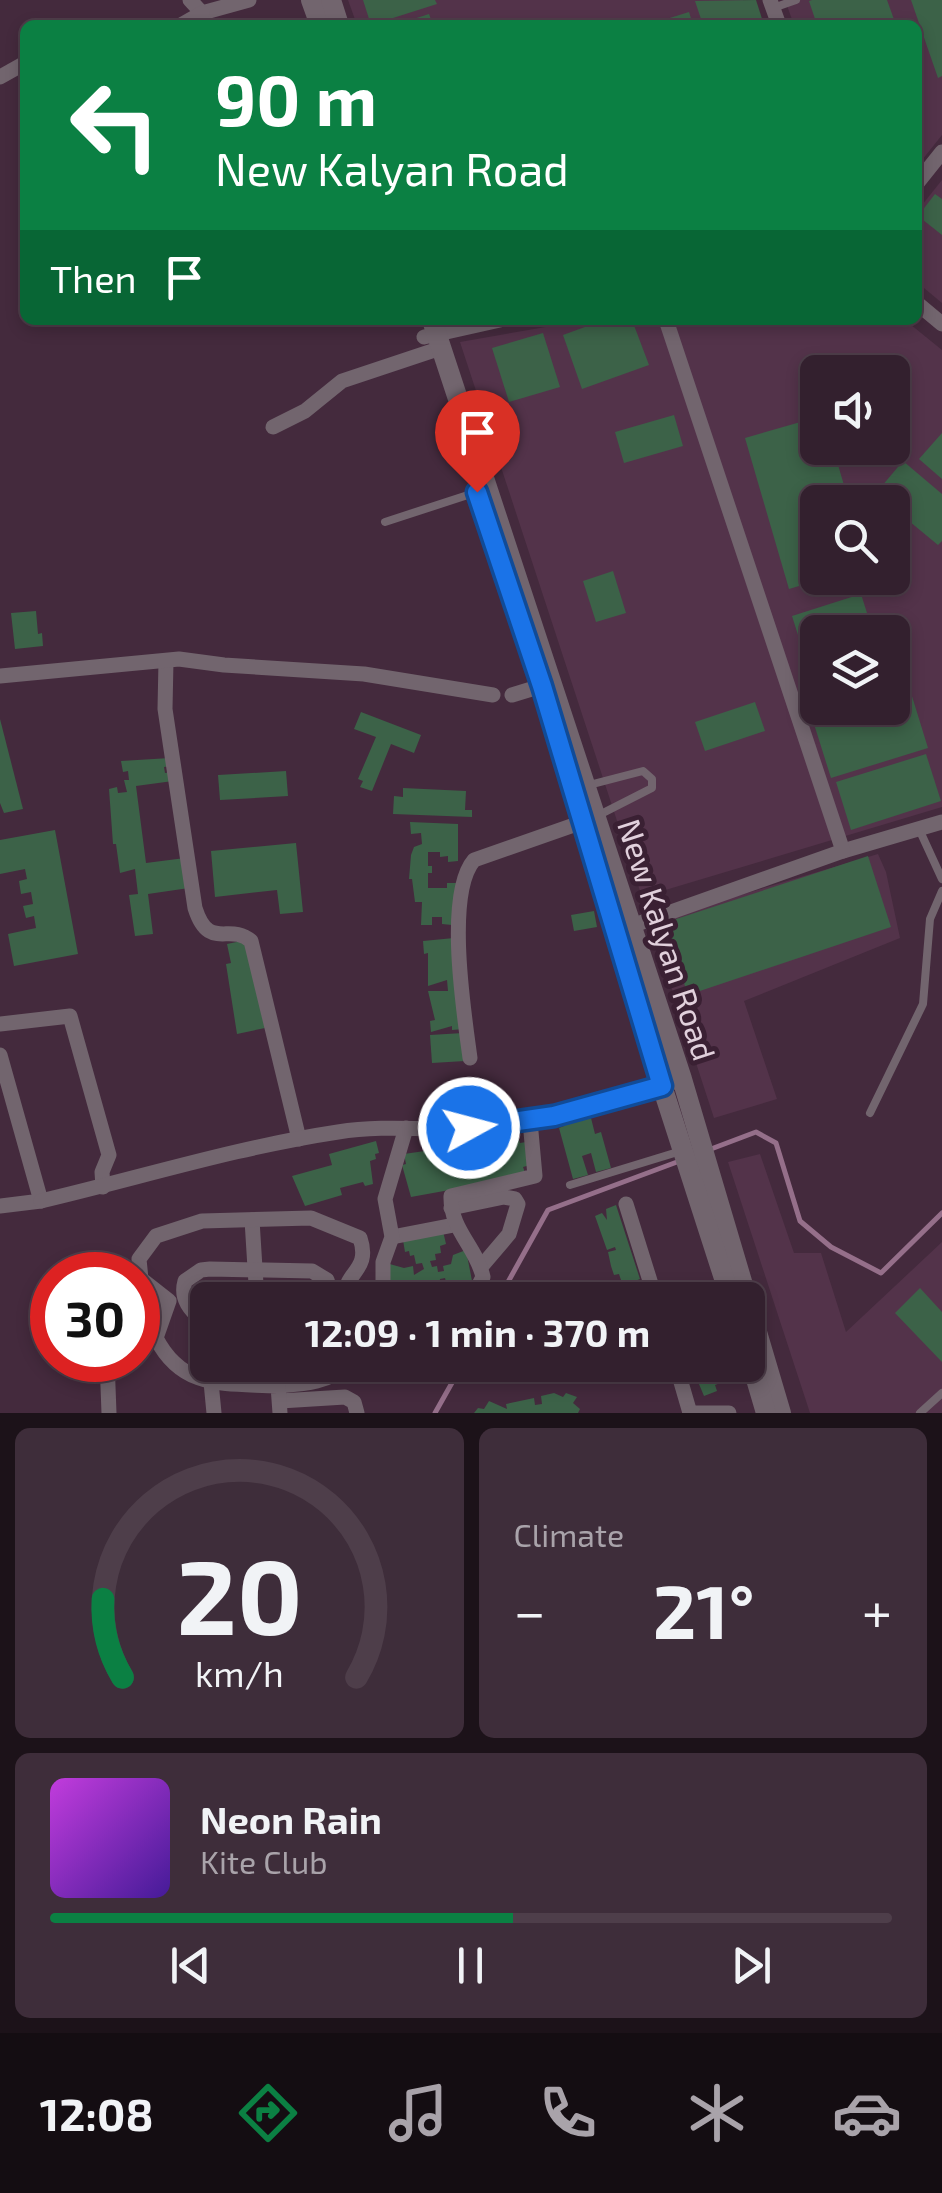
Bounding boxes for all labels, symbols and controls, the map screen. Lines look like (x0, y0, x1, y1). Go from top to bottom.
text: 90 m (215, 56, 377, 140)
icon: left (50, 60, 180, 190)
text: New Kalyan Road (215, 141, 569, 195)
icon: arrive (157, 250, 212, 305)
text: Then (50, 255, 137, 301)
map controls (800, 355, 910, 725)
button: sound (800, 355, 910, 465)
pin (435, 390, 520, 493)
icon: arrive (450, 405, 505, 460)
button: search (800, 485, 910, 595)
button: layers (800, 615, 910, 725)
street label: New Kalyan Road (611, 814, 725, 1065)
position arrow (417, 1076, 521, 1180)
speed limit sign: 30 (30, 1252, 160, 1382)
text: 12:09 · 1 min · 370 m (305, 1309, 650, 1355)
text: Climate (514, 1515, 624, 1553)
text: 20 (176, 1531, 302, 1656)
text: 21° (653, 1564, 755, 1654)
text: − (514, 1577, 546, 1643)
text: + (862, 1577, 892, 1643)
text: km/h (195, 1651, 284, 1694)
text: Neon Rain (200, 1796, 382, 1842)
text: Kite Club (200, 1842, 328, 1880)
icon: previous (163, 1938, 218, 1993)
icon: pause (443, 1938, 498, 1993)
icon: next (724, 1938, 779, 1993)
icon: directions (233, 2078, 303, 2148)
icon: music (383, 2078, 453, 2148)
icon: phone (533, 2078, 603, 2148)
icon: climate (682, 2078, 752, 2148)
icon: car (832, 2078, 902, 2148)
text: 12:08 (40, 2086, 153, 2140)

